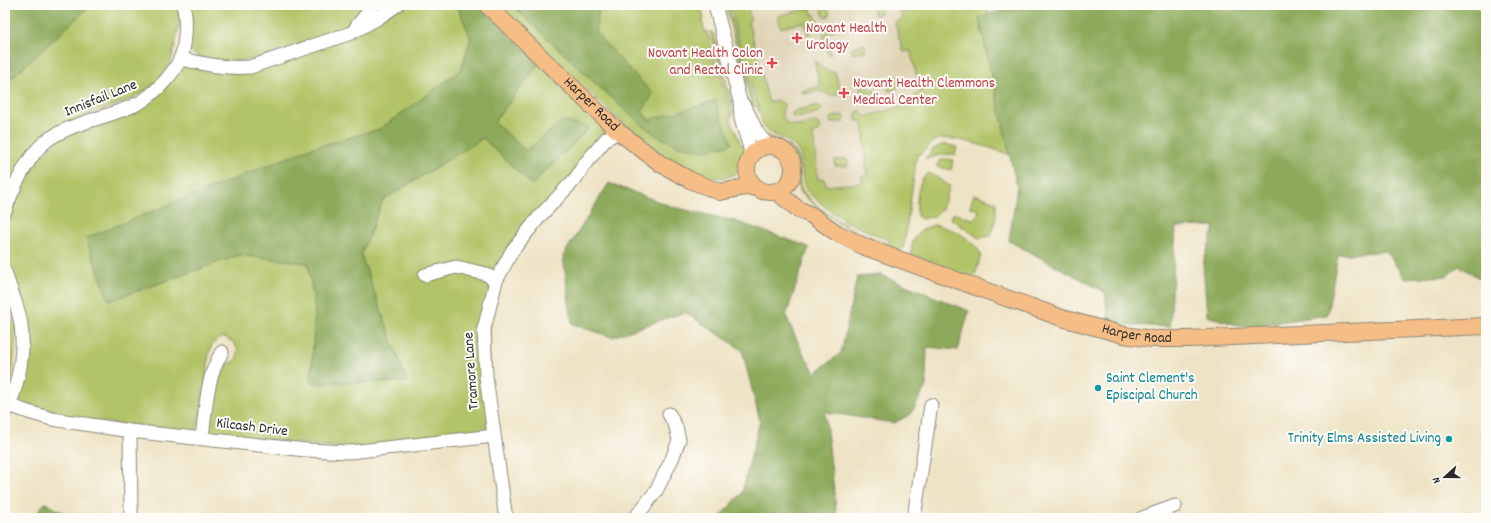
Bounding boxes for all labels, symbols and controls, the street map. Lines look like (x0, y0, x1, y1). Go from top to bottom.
place label: Novant Health Urology (806, 18, 887, 57)
marker: Novant Health Urology (791, 32, 803, 44)
place label: Novant Health Colon and Rectal Clinic (648, 43, 763, 82)
marker: Novant Health Colon and Rectal Clinic (766, 57, 778, 69)
street label: Harper Road (558, 72, 624, 137)
place label: Novant Health Clemmons Medical Center (853, 73, 995, 112)
street label: Innisfail Lane (61, 74, 141, 123)
marker: Novant Health Clemmons Medical Center (838, 87, 850, 99)
street label: Harper Road (1099, 318, 1172, 350)
street label: Tramore Lane (458, 331, 486, 411)
place label: Saint Clement's Episcipal Church (1106, 368, 1198, 407)
marker: Saint Clement's Episcipal Church (1093, 383, 1103, 393)
street label: Kilcash Drive (215, 413, 289, 443)
place label: Trinity Elms Assisted Living (1288, 428, 1441, 450)
marker: Trinity Elms Assisted Living (1444, 434, 1454, 444)
north arrow (1425, 457, 1465, 497)
text: N (1429, 474, 1446, 485)

